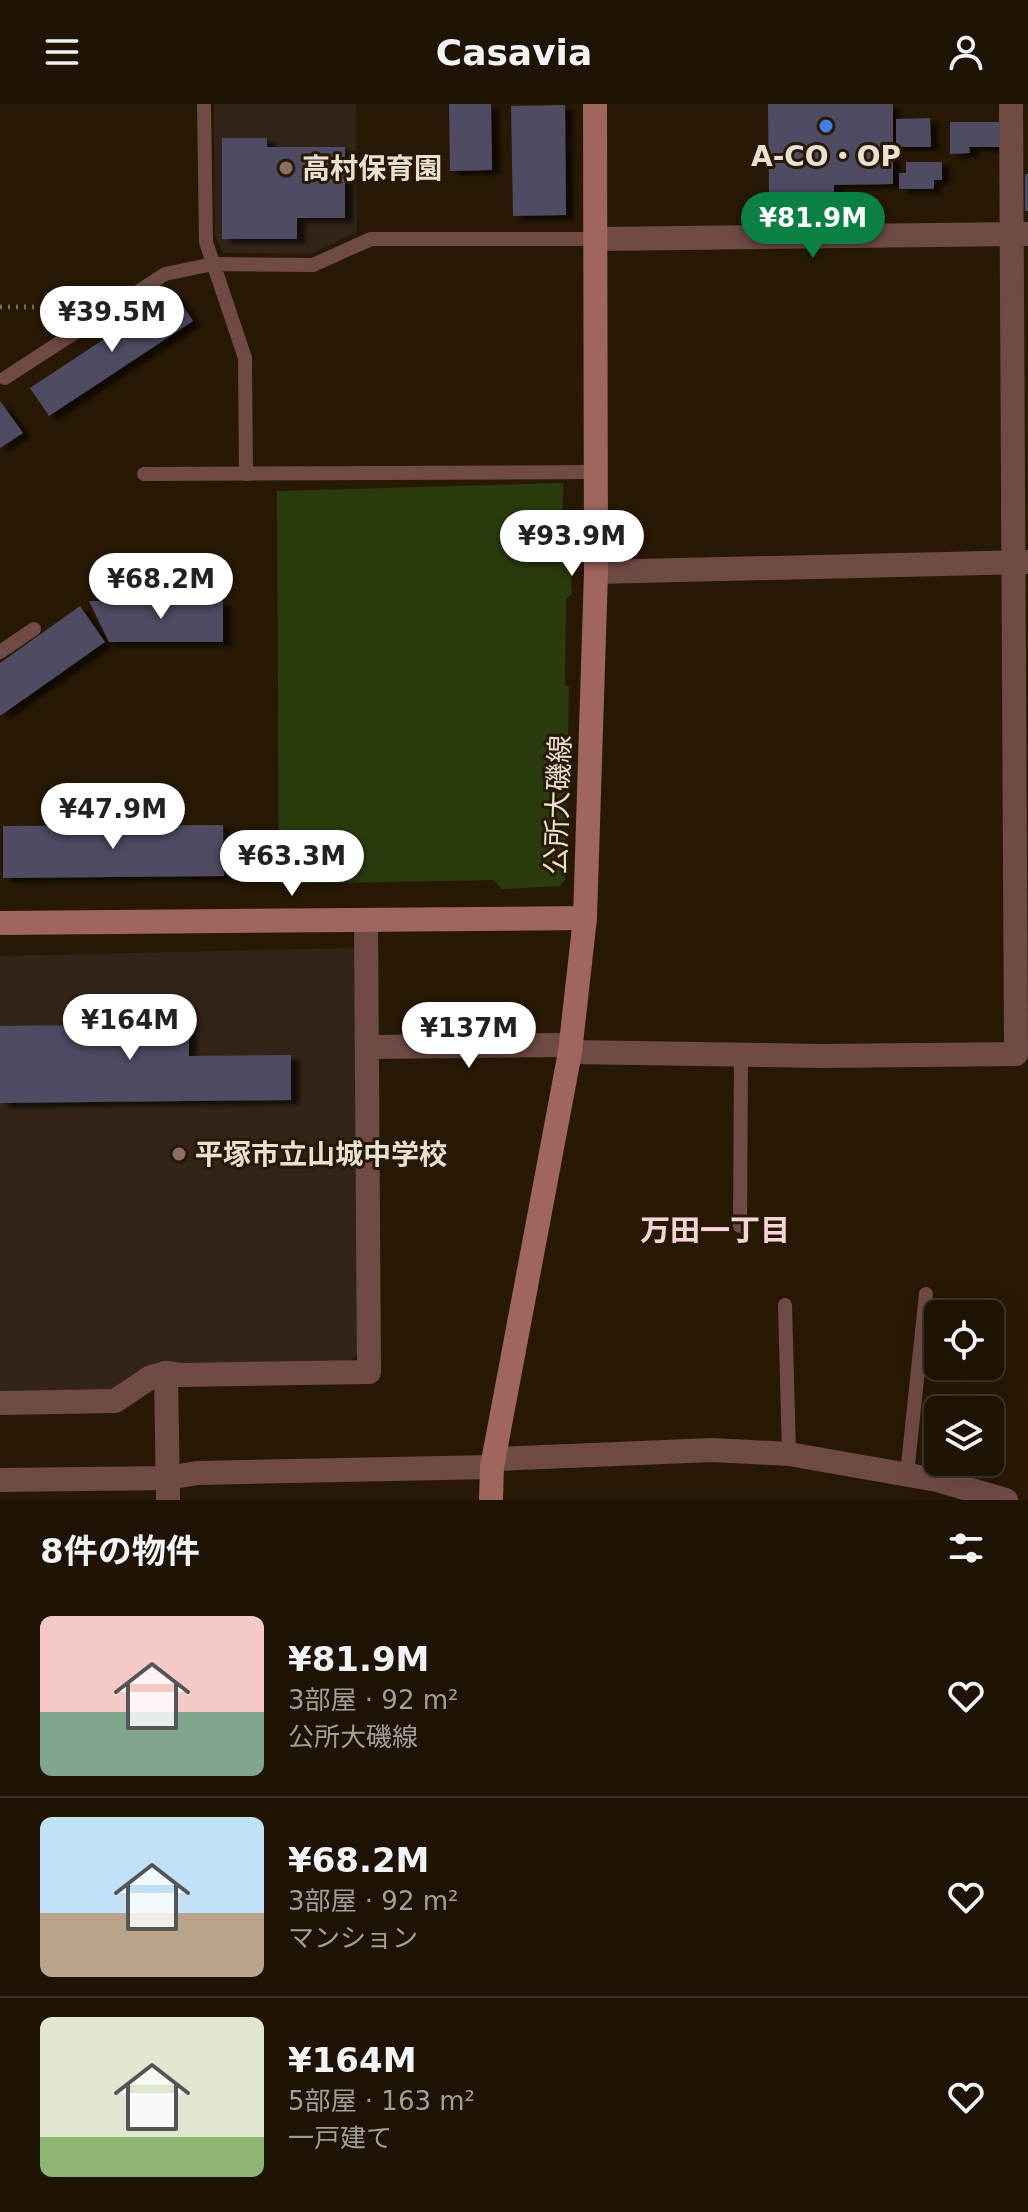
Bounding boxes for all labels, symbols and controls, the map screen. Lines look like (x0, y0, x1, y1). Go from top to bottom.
icon: menu (40, 30, 84, 74)
icon: person (944, 30, 988, 74)
text: Casavia (436, 32, 592, 73)
marker: A-CO・OP (817, 117, 835, 135)
place label: A-CO・OP (751, 140, 901, 173)
place label: 高村保育園 (302, 152, 442, 185)
marker: 高村保育園 (277, 159, 295, 177)
pin: ¥81.9M (748, 192, 878, 260)
text: ¥81.9M (759, 203, 867, 233)
pin: ¥39.5M (47, 286, 177, 354)
text: ¥39.5M (58, 297, 166, 327)
pin: ¥93.9M (507, 510, 637, 578)
text: ¥93.9M (518, 521, 626, 551)
pin: ¥68.2M (96, 553, 226, 621)
text: ¥68.2M (107, 564, 215, 594)
street label: 公所大磯線 (539, 734, 577, 876)
pin: ¥47.9M (48, 783, 178, 851)
text: ¥47.9M (59, 794, 167, 824)
pin: ¥63.3M (227, 830, 357, 898)
text: ¥63.3M (238, 841, 346, 871)
pin: ¥164M (74, 994, 186, 1062)
pin: ¥137M (413, 1002, 525, 1070)
text: ¥164M (81, 1005, 179, 1035)
text: ¥137M (420, 1013, 518, 1043)
place label: 平塚市立山城中学校 (195, 1138, 447, 1171)
marker: 平塚市立山城中学校 (170, 1145, 188, 1163)
district label: 万田一丁目 (640, 1213, 790, 1248)
map controls (924, 1300, 1004, 1476)
button: locate (924, 1300, 1004, 1380)
button: layers (924, 1396, 1004, 1476)
icon: filters (944, 1526, 988, 1570)
text: 8件の物件 (40, 1531, 200, 1571)
text: ¥81.9M (288, 1639, 429, 1679)
icon: home (104, 1648, 200, 1744)
icon: heart (944, 1674, 988, 1718)
text: 3部屋 · 92 m² (288, 1685, 458, 1715)
text: 公所大磯線 (288, 1722, 418, 1752)
text: ¥68.2M (288, 1840, 429, 1880)
icon: home (104, 1849, 200, 1945)
icon: heart (944, 1875, 988, 1919)
text: 3部屋 · 92 m² (288, 1886, 458, 1916)
text: マンション (288, 1923, 418, 1953)
text: ¥164M (288, 2040, 416, 2080)
icon: home (104, 2049, 200, 2145)
icon: heart (944, 2075, 988, 2119)
text: 5部屋 · 163 m² (288, 2086, 475, 2116)
text: 一戸建て (288, 2123, 392, 2153)

